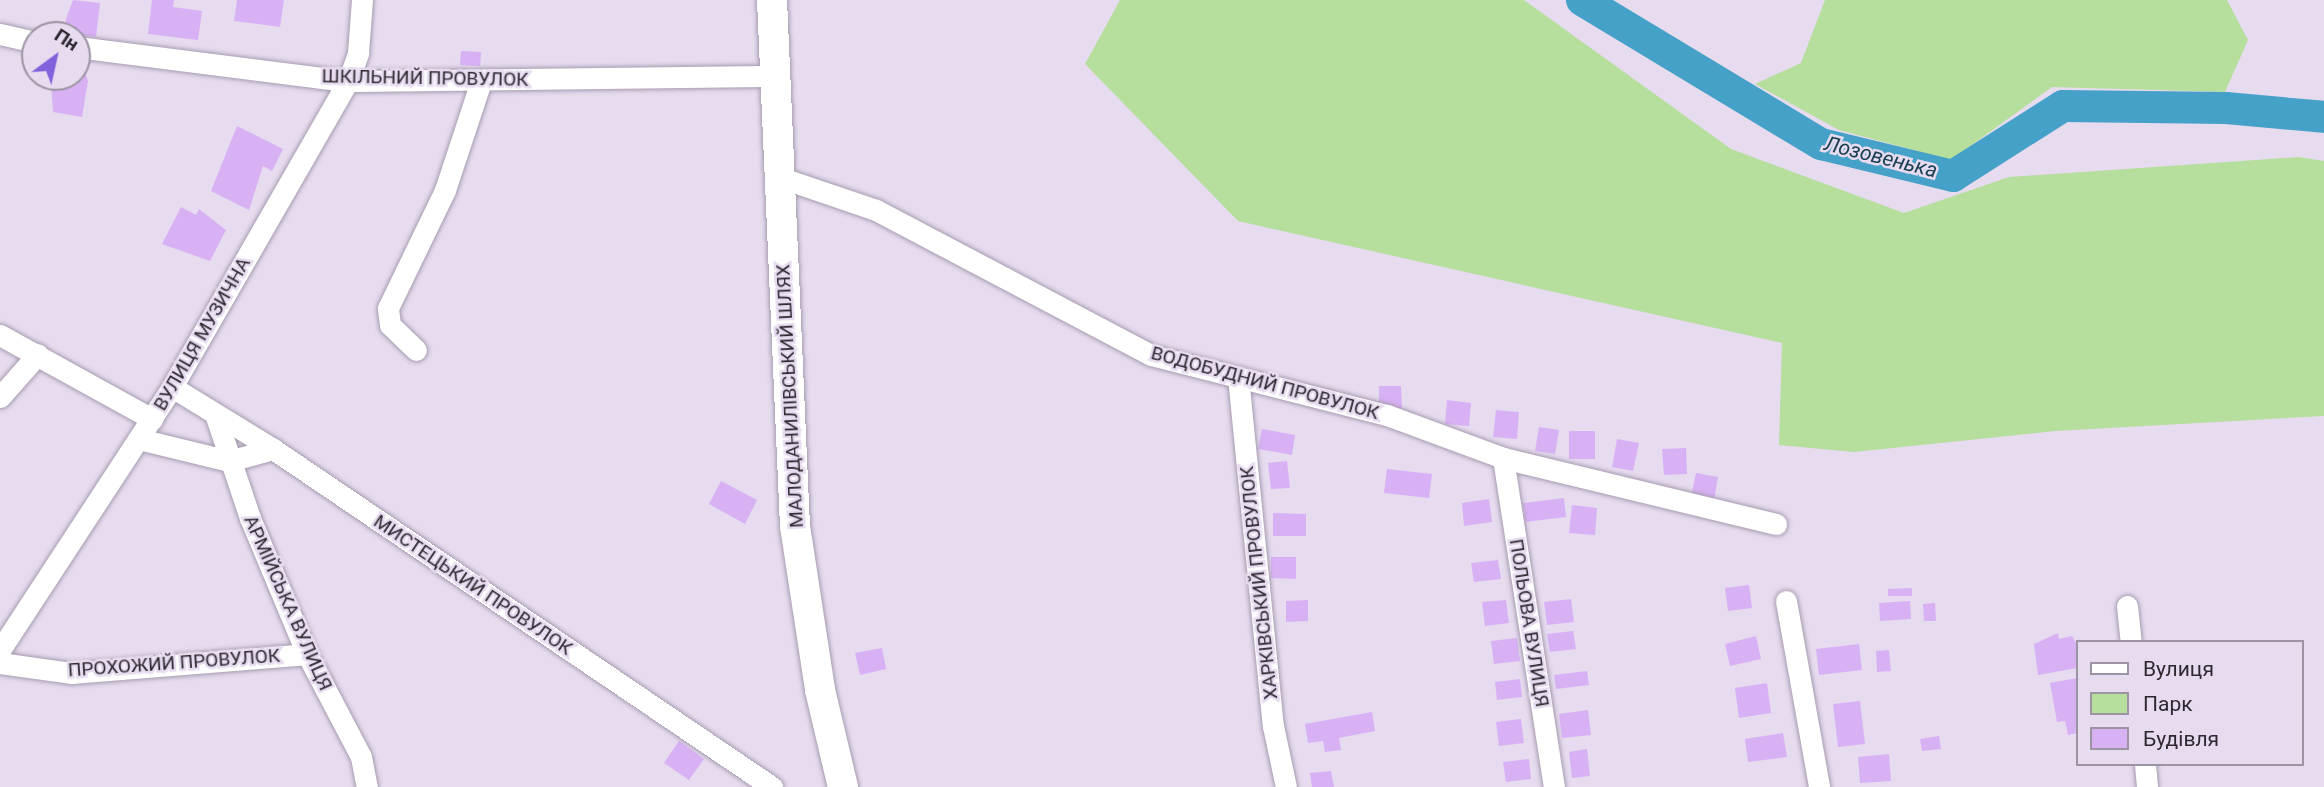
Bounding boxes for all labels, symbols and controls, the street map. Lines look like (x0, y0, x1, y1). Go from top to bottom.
north arrow (21, 21, 91, 91)
text: Пн (50, 23, 83, 56)
street label: ШКІЛЬНИЙ ПРОВУЛОК (321, 65, 529, 91)
water label: Лозовенька (1822, 131, 1940, 183)
street label: ВУЛИЦЯ МУЗИЧНА (149, 253, 255, 415)
street label: МАЛОДАНИЛІВСЬКИЙ ШЛЯХ (772, 264, 808, 528)
street label: ВОДОБУДНИЙ ПРОВУЛОК (1149, 342, 1381, 424)
street label: ХАРКІВСЬКИЙ ПРОВУЛОК (1235, 465, 1283, 701)
street label: МИСТЕЦЬКИЙ ПРОВУЛОК (369, 510, 577, 660)
street label: АРМІЙСЬКА ВУЛИЦЯ (239, 512, 337, 694)
street label: ПОЛЬОВА ВУЛИЦЯ (1504, 537, 1554, 709)
legend (2076, 640, 2303, 766)
street label: ПРОХОЖИЙ ПРОВУЛОК (67, 644, 281, 682)
text: Вулиця (2143, 657, 2214, 681)
text: Парк (2143, 692, 2193, 716)
text: Будівля (2143, 727, 2219, 751)

